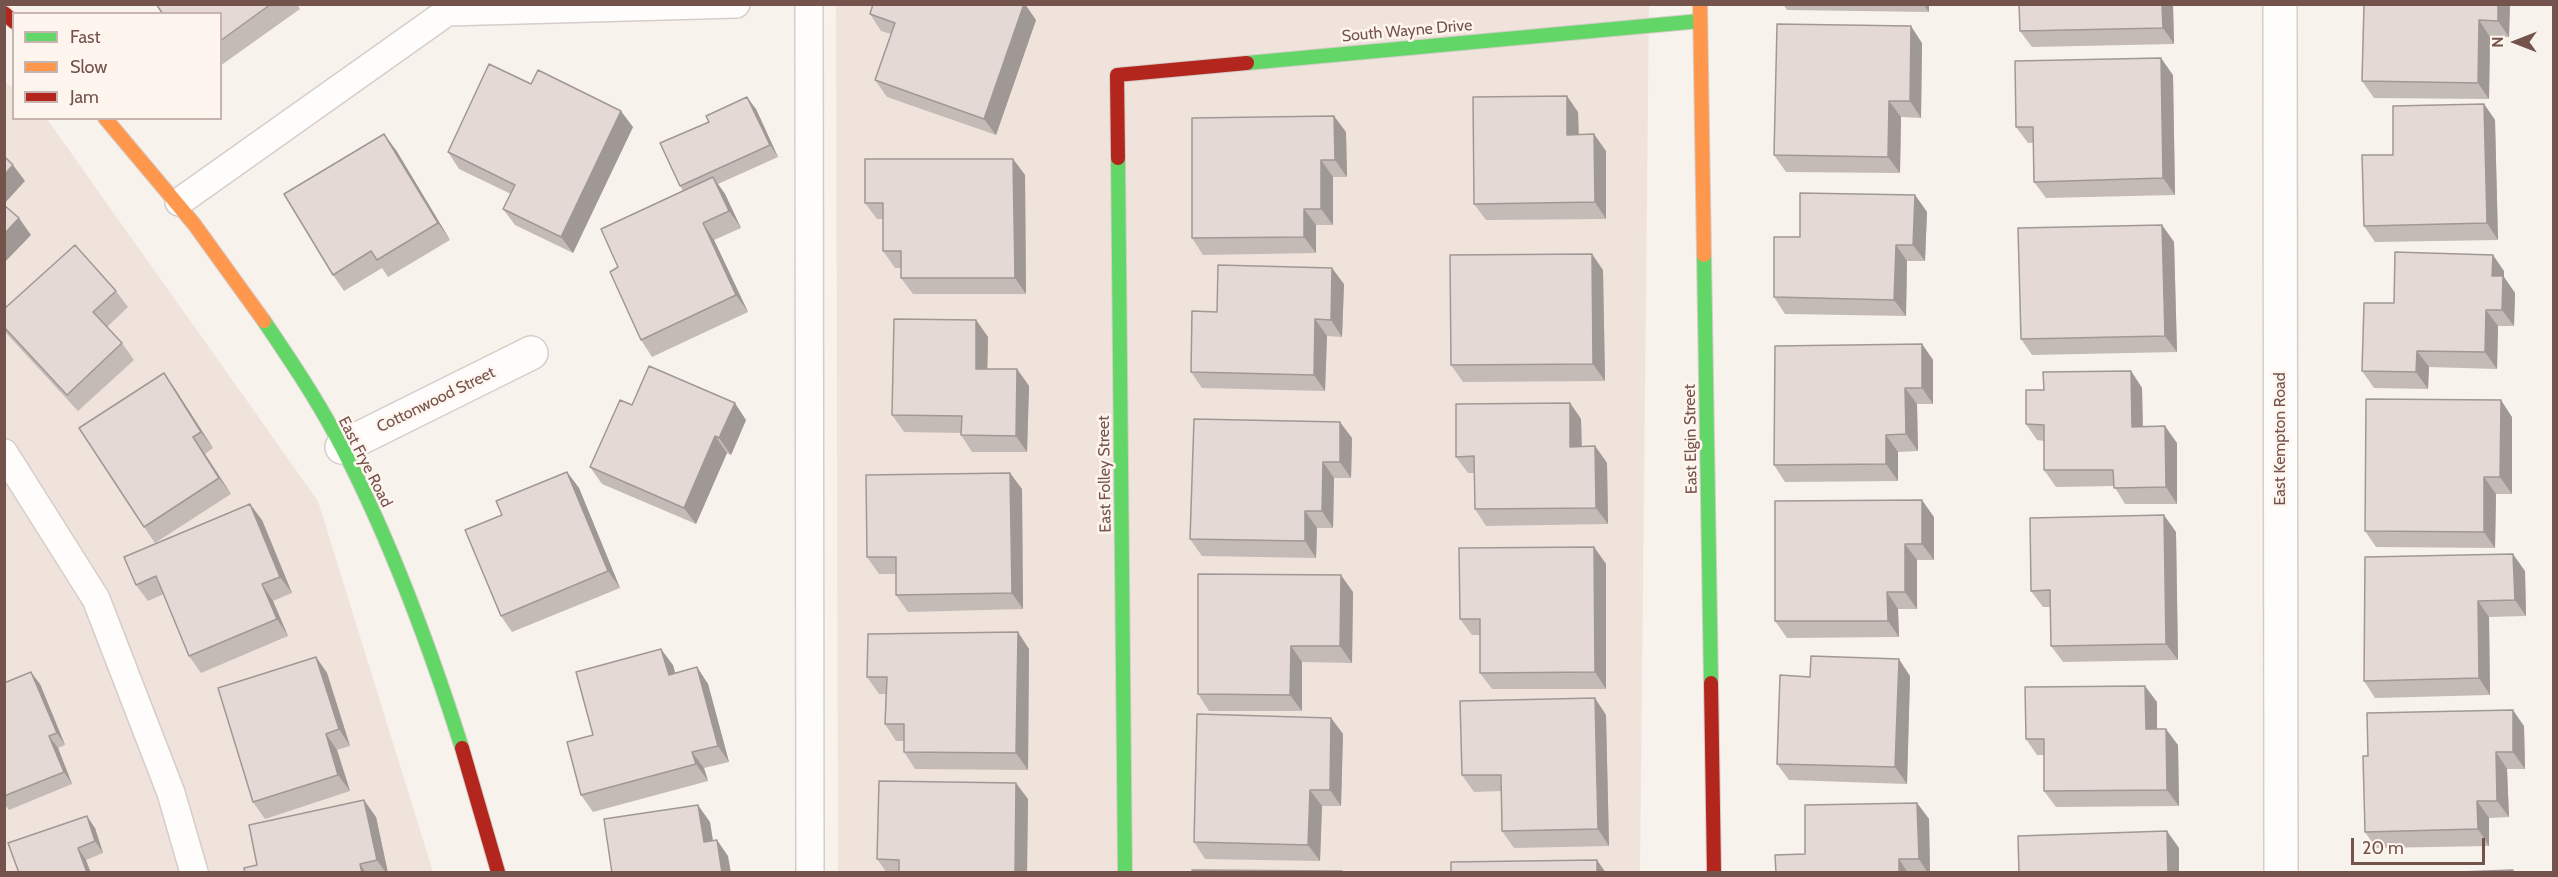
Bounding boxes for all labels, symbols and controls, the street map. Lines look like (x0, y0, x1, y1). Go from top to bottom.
legend (12, 12, 222, 120)
north arrow (2486, 12, 2546, 72)
street label: South Wayne Drive (1341, 16, 1473, 46)
text: Fast (70, 26, 101, 48)
text: N (2488, 36, 2507, 48)
text: Slow (70, 56, 107, 78)
text: Jam (70, 86, 99, 108)
street label: Cottonwood Street (374, 363, 498, 437)
street label: East Kempton Road (2270, 372, 2290, 506)
street label: East Elgin Street (1680, 384, 1702, 494)
street label: East Frye Road (334, 413, 396, 511)
street label: East Folley Street (1094, 415, 1116, 533)
scale bar (2354, 826, 2488, 864)
text: 20 m (2362, 837, 2404, 859)

